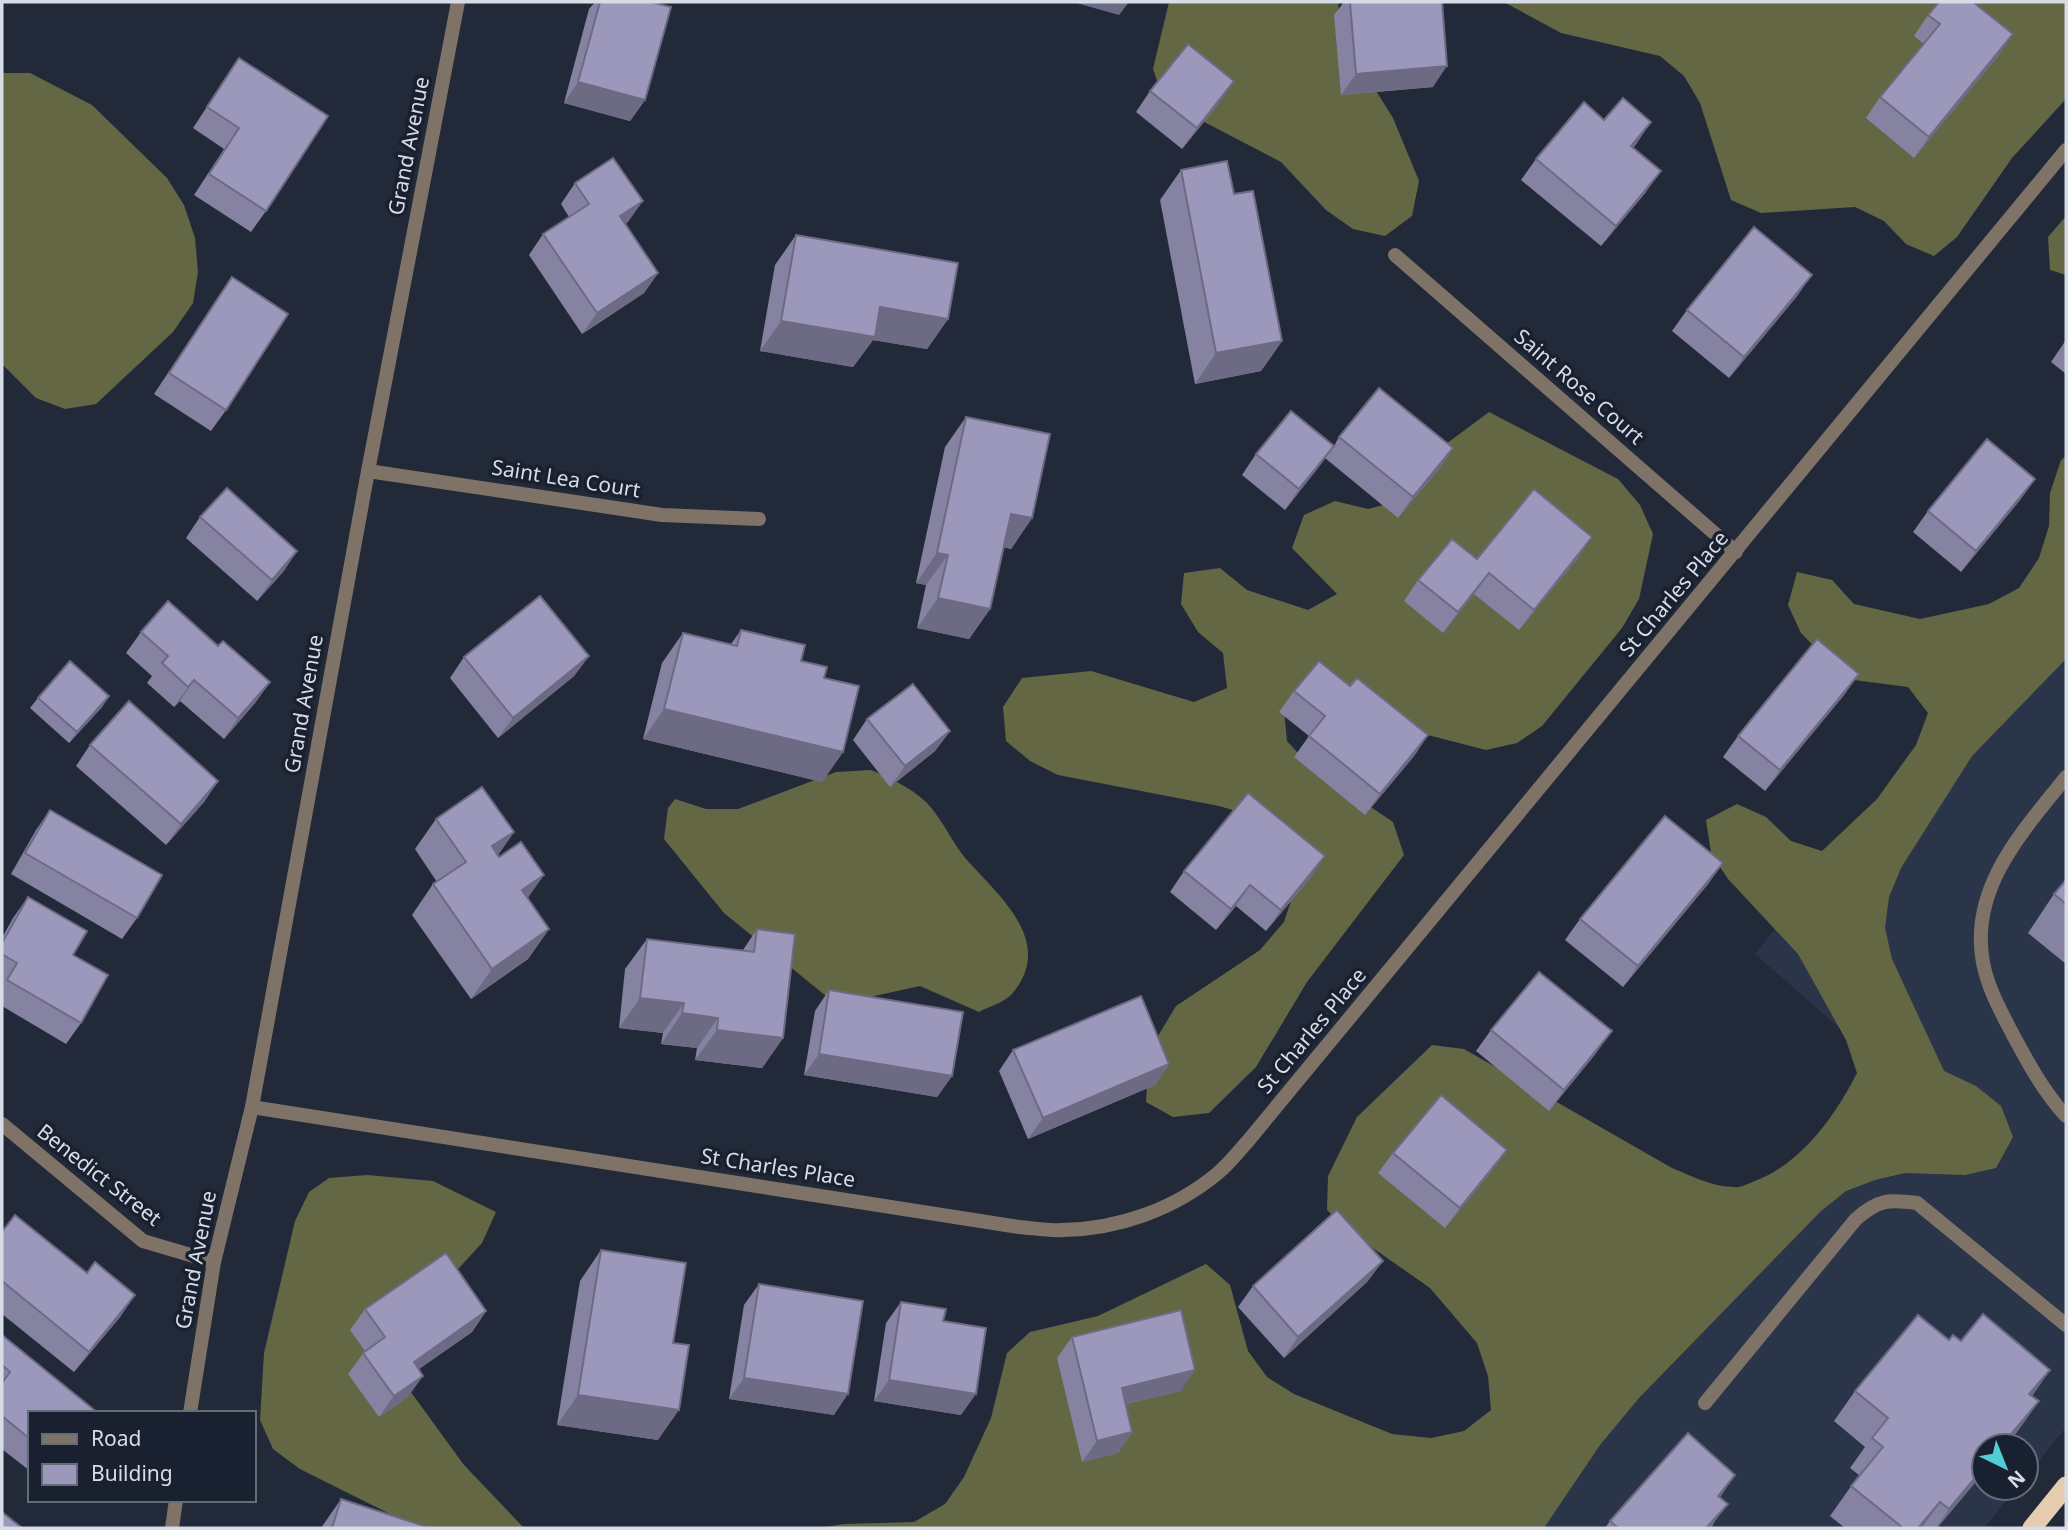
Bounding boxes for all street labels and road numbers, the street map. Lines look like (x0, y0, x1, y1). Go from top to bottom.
street label: Grand Avenue (381, 74, 435, 217)
street label: Saint Rose Court (1509, 322, 1651, 451)
street label: Saint Lea Court (490, 452, 643, 504)
street label: St Charles Place (1612, 525, 1734, 662)
street label: Grand Avenue (277, 632, 329, 775)
street label: St Charles Place (1250, 962, 1372, 1099)
street label: Benedict Street (32, 1117, 168, 1232)
street label: St Charles Place (699, 1141, 857, 1193)
street label: Grand Avenue (168, 1188, 222, 1331)

